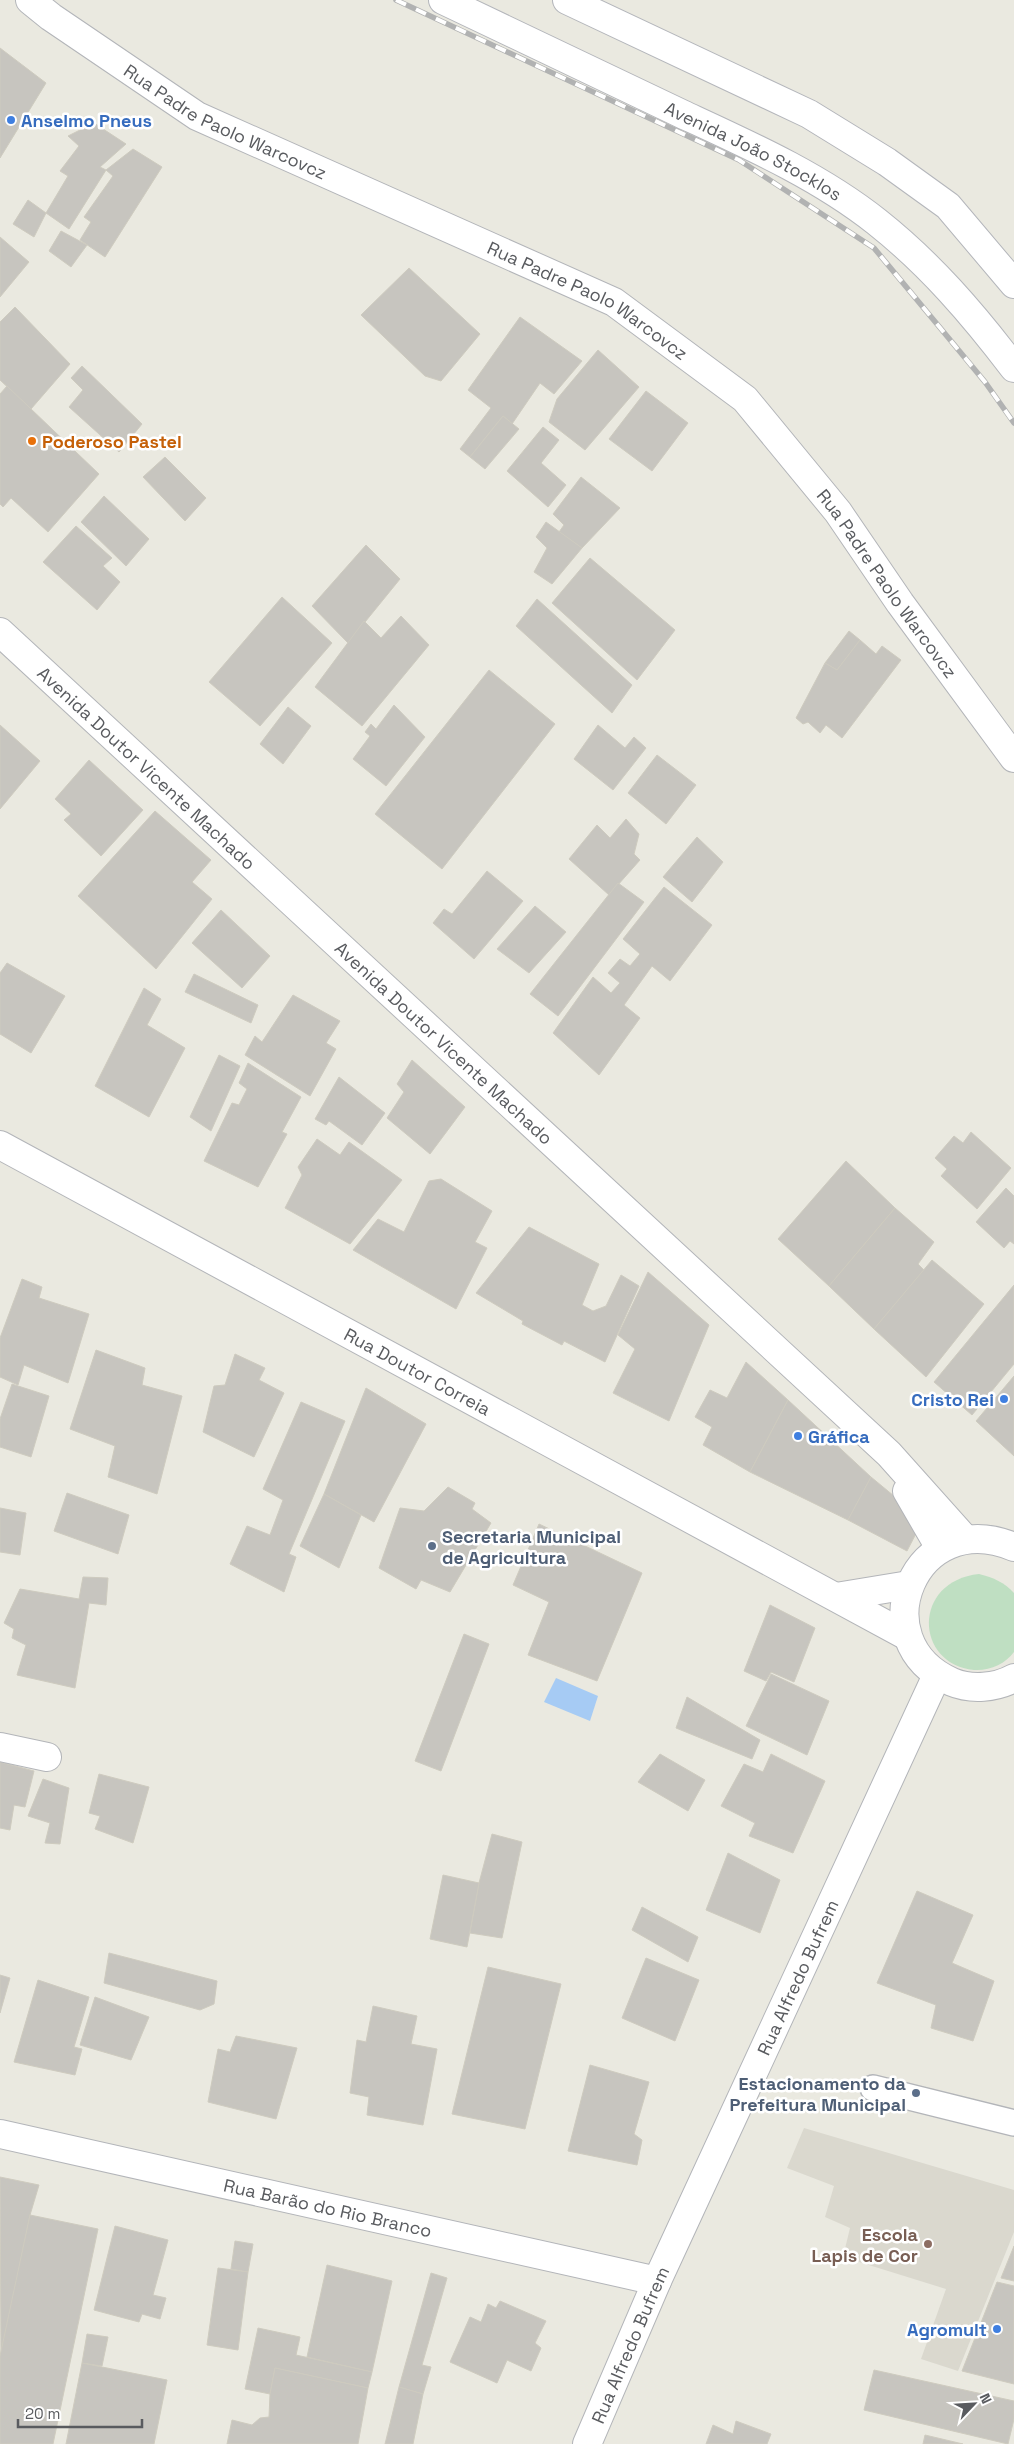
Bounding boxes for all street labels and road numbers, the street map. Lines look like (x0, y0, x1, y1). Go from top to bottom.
street label: Rua Padre Paolo Warcovcz (120, 58, 330, 184)
street label: Avenida João Stocklos (661, 96, 846, 205)
street label: Rua Padre Paolo Warcovcz (484, 236, 693, 364)
street label: Rua Padre Paolo Warcovcz (812, 484, 962, 682)
street label: Avenida Doutor Vicente Machado (33, 661, 261, 874)
street label: Avenida Doutor Vicente Machado (330, 936, 558, 1149)
street label: Rua Doutor Correia (340, 1322, 495, 1420)
street label: Rua Alfredo Bufrem (751, 1896, 843, 2059)
street label: Rua Barão do Rio Branco (222, 2173, 434, 2242)
street label: Rua Alfredo Bufrem (586, 2263, 674, 2427)

